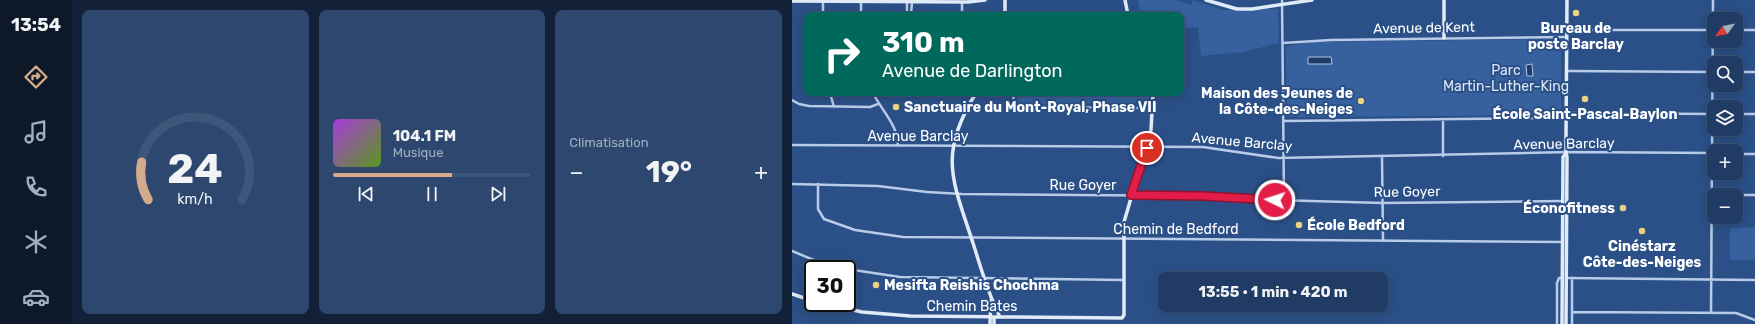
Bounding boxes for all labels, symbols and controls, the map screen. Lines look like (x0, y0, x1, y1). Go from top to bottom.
marker: Bureau de poste Barclay (1571, 8, 1581, 18)
north arrow (1707, 12, 1743, 48)
map controls (1707, 12, 1743, 224)
text: 13:54 (11, 14, 61, 36)
street label: Avenue de Kent (1373, 19, 1476, 37)
place label: Bureau de poste Barclay (1528, 20, 1625, 53)
text: 310 m (882, 26, 965, 59)
icon: right (816, 28, 868, 80)
button: search (1707, 56, 1743, 92)
text: Avenue de Darlington (882, 60, 1063, 82)
park label: Parc Martin-Luther-King (1443, 62, 1569, 95)
icon: directions (22, 63, 50, 91)
place label: Maison des Jeunes de la Côte-des-Neiges (1201, 85, 1353, 118)
marker: École Saint-Pascal-Baylon (1580, 94, 1590, 104)
marker: Maison des Jeunes de la Côte-des-Neiges (1356, 96, 1366, 106)
place label: Sanctuaire du Mont-Royal, Phase VII (904, 99, 1156, 116)
button: layers (1707, 100, 1743, 136)
marker: Sanctuaire du Mont-Royal, Phase VII (891, 102, 901, 112)
place label: École Saint-Pascal-Baylon (1493, 105, 1677, 123)
icon: music (22, 118, 50, 146)
text: 104.1 FM (393, 127, 456, 145)
street label: Avenue Barclay (867, 128, 969, 145)
street label: Avenue Barclay (1191, 129, 1293, 155)
pin (1130, 131, 1164, 165)
text: Climatisation (569, 135, 649, 150)
street label: Avenue Barclay (1513, 135, 1615, 153)
icon: arrive (1136, 137, 1158, 159)
text: 24 (168, 144, 223, 193)
button: + (1707, 144, 1743, 180)
text: Musique (393, 145, 443, 160)
text: 19° (646, 154, 692, 190)
text: − (569, 159, 584, 186)
text: + (754, 159, 768, 186)
icon: phone (22, 173, 50, 201)
street label: Rue Goyer (1050, 177, 1117, 194)
position arrow (1254, 179, 1296, 221)
icon: previous (355, 183, 377, 205)
icon: pause (421, 183, 443, 205)
icon: next (487, 183, 509, 205)
street label: Rue Goyer (1373, 183, 1441, 201)
button: − (1707, 188, 1743, 224)
text: km/h (177, 191, 213, 208)
place label: Éconofitness (1523, 199, 1615, 217)
marker: Éconofitness (1618, 203, 1628, 213)
place label: École Bedford (1307, 216, 1405, 234)
marker: École Bedford (1294, 220, 1304, 230)
street label: Chemin de Bedford (1113, 221, 1239, 238)
marker: Cinéstarz Côte-des-Neiges (1637, 226, 1647, 236)
icon: climate (22, 228, 50, 256)
place label: Cinéstarz Côte-des-Neiges (1583, 238, 1702, 271)
speed limit sign: 30 (804, 260, 856, 312)
place label: Mesifta Reishis Chochma (884, 277, 1059, 294)
marker: Mesifta Reishis Chochma (871, 280, 881, 290)
icon: car (22, 283, 50, 311)
text: 13:55 · 1 min · 420 m (1198, 283, 1348, 301)
street label: Chemin Bates (927, 298, 1017, 315)

